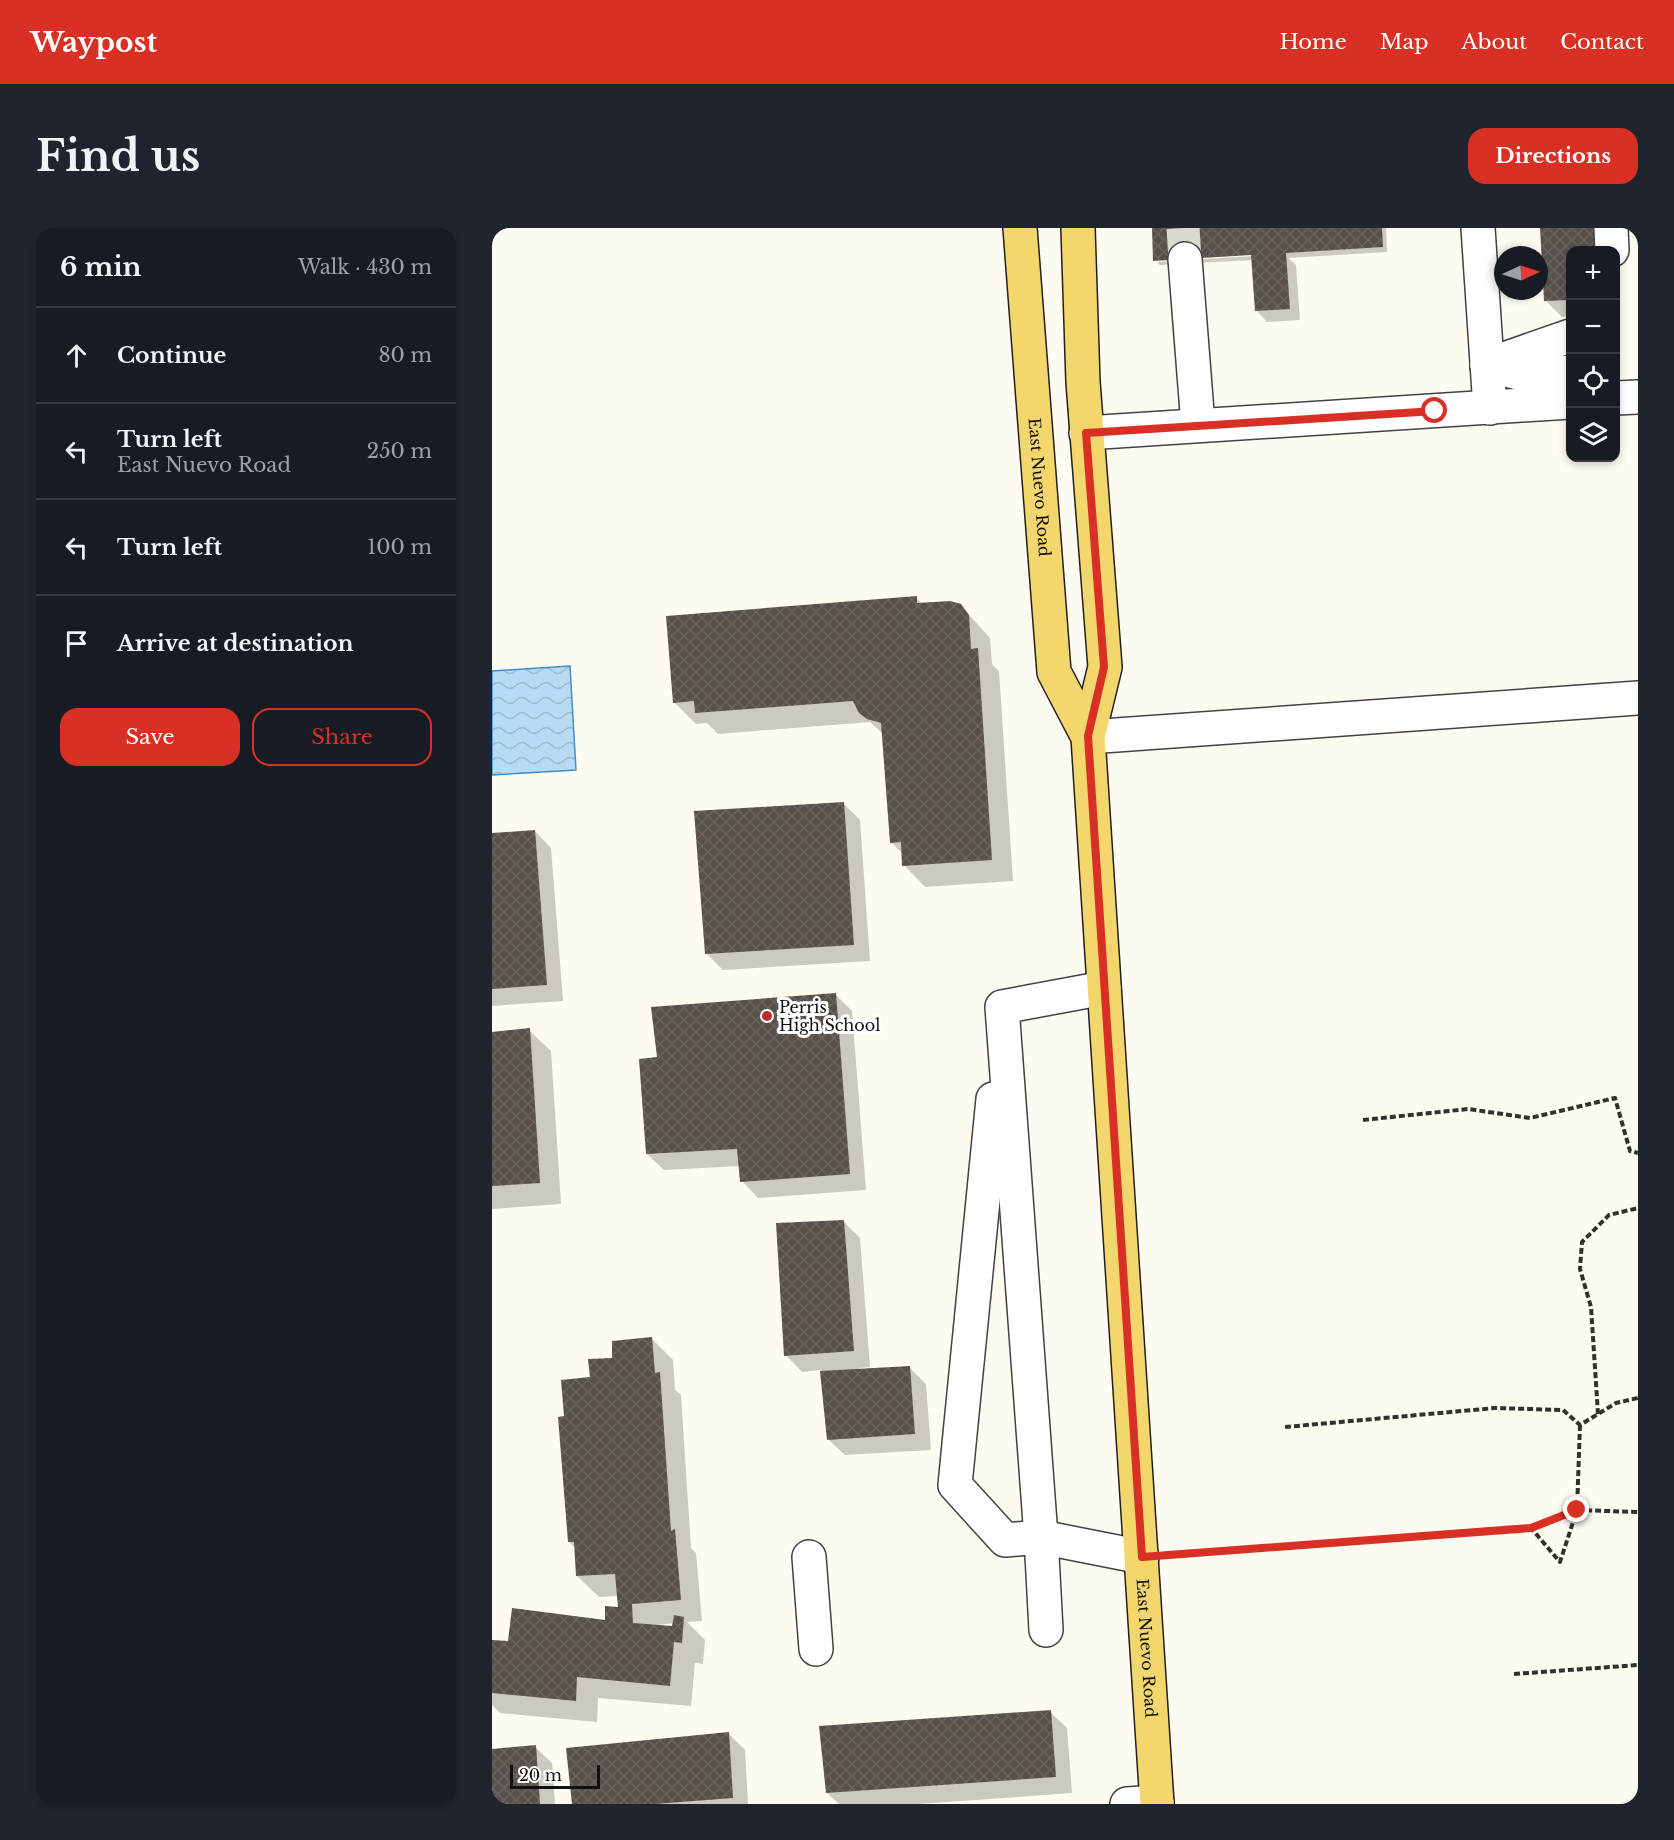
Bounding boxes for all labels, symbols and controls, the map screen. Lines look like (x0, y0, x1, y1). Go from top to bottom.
text: Waypost (30, 25, 157, 60)
text: Home (1280, 29, 1347, 55)
text: Map (1380, 29, 1428, 55)
text: About (1461, 29, 1527, 55)
text: Contact (1560, 29, 1644, 55)
button: Directions (1468, 128, 1638, 184)
text: Find us (36, 130, 200, 182)
north arrow (1494, 246, 1548, 300)
map controls (1566, 246, 1620, 462)
button: + (1566, 246, 1620, 300)
text: 6 min (60, 251, 141, 283)
text: Walk · 430 m (298, 255, 432, 279)
button: − (1566, 300, 1620, 354)
icon: ahead (60, 339, 93, 372)
text: Continue (117, 342, 226, 369)
text: 80 m (378, 343, 432, 367)
button: locate (1566, 354, 1620, 408)
route start (1421, 397, 1447, 423)
button: layers (1566, 408, 1620, 462)
street label: East Nuevo Road (1025, 417, 1055, 558)
text: Turn left (117, 426, 222, 453)
icon: left (60, 435, 93, 468)
text: 250 m (367, 439, 432, 463)
text: East Nuevo Road (117, 453, 291, 477)
icon: left (60, 531, 93, 564)
text: Turn left (117, 534, 222, 561)
text: 100 m (367, 535, 432, 559)
icon: arrive (60, 627, 93, 660)
text: Arrive at destination (117, 630, 354, 657)
button: Save (60, 708, 240, 766)
button: Share (252, 708, 432, 766)
place label: Perris High School (779, 997, 880, 1035)
marker: Perris High School (760, 1009, 774, 1023)
route end (1563, 1496, 1589, 1522)
street label: East Nuevo Road (1132, 1578, 1161, 1718)
scale bar (510, 1762, 600, 1790)
text: 20 m (519, 1765, 562, 1785)

